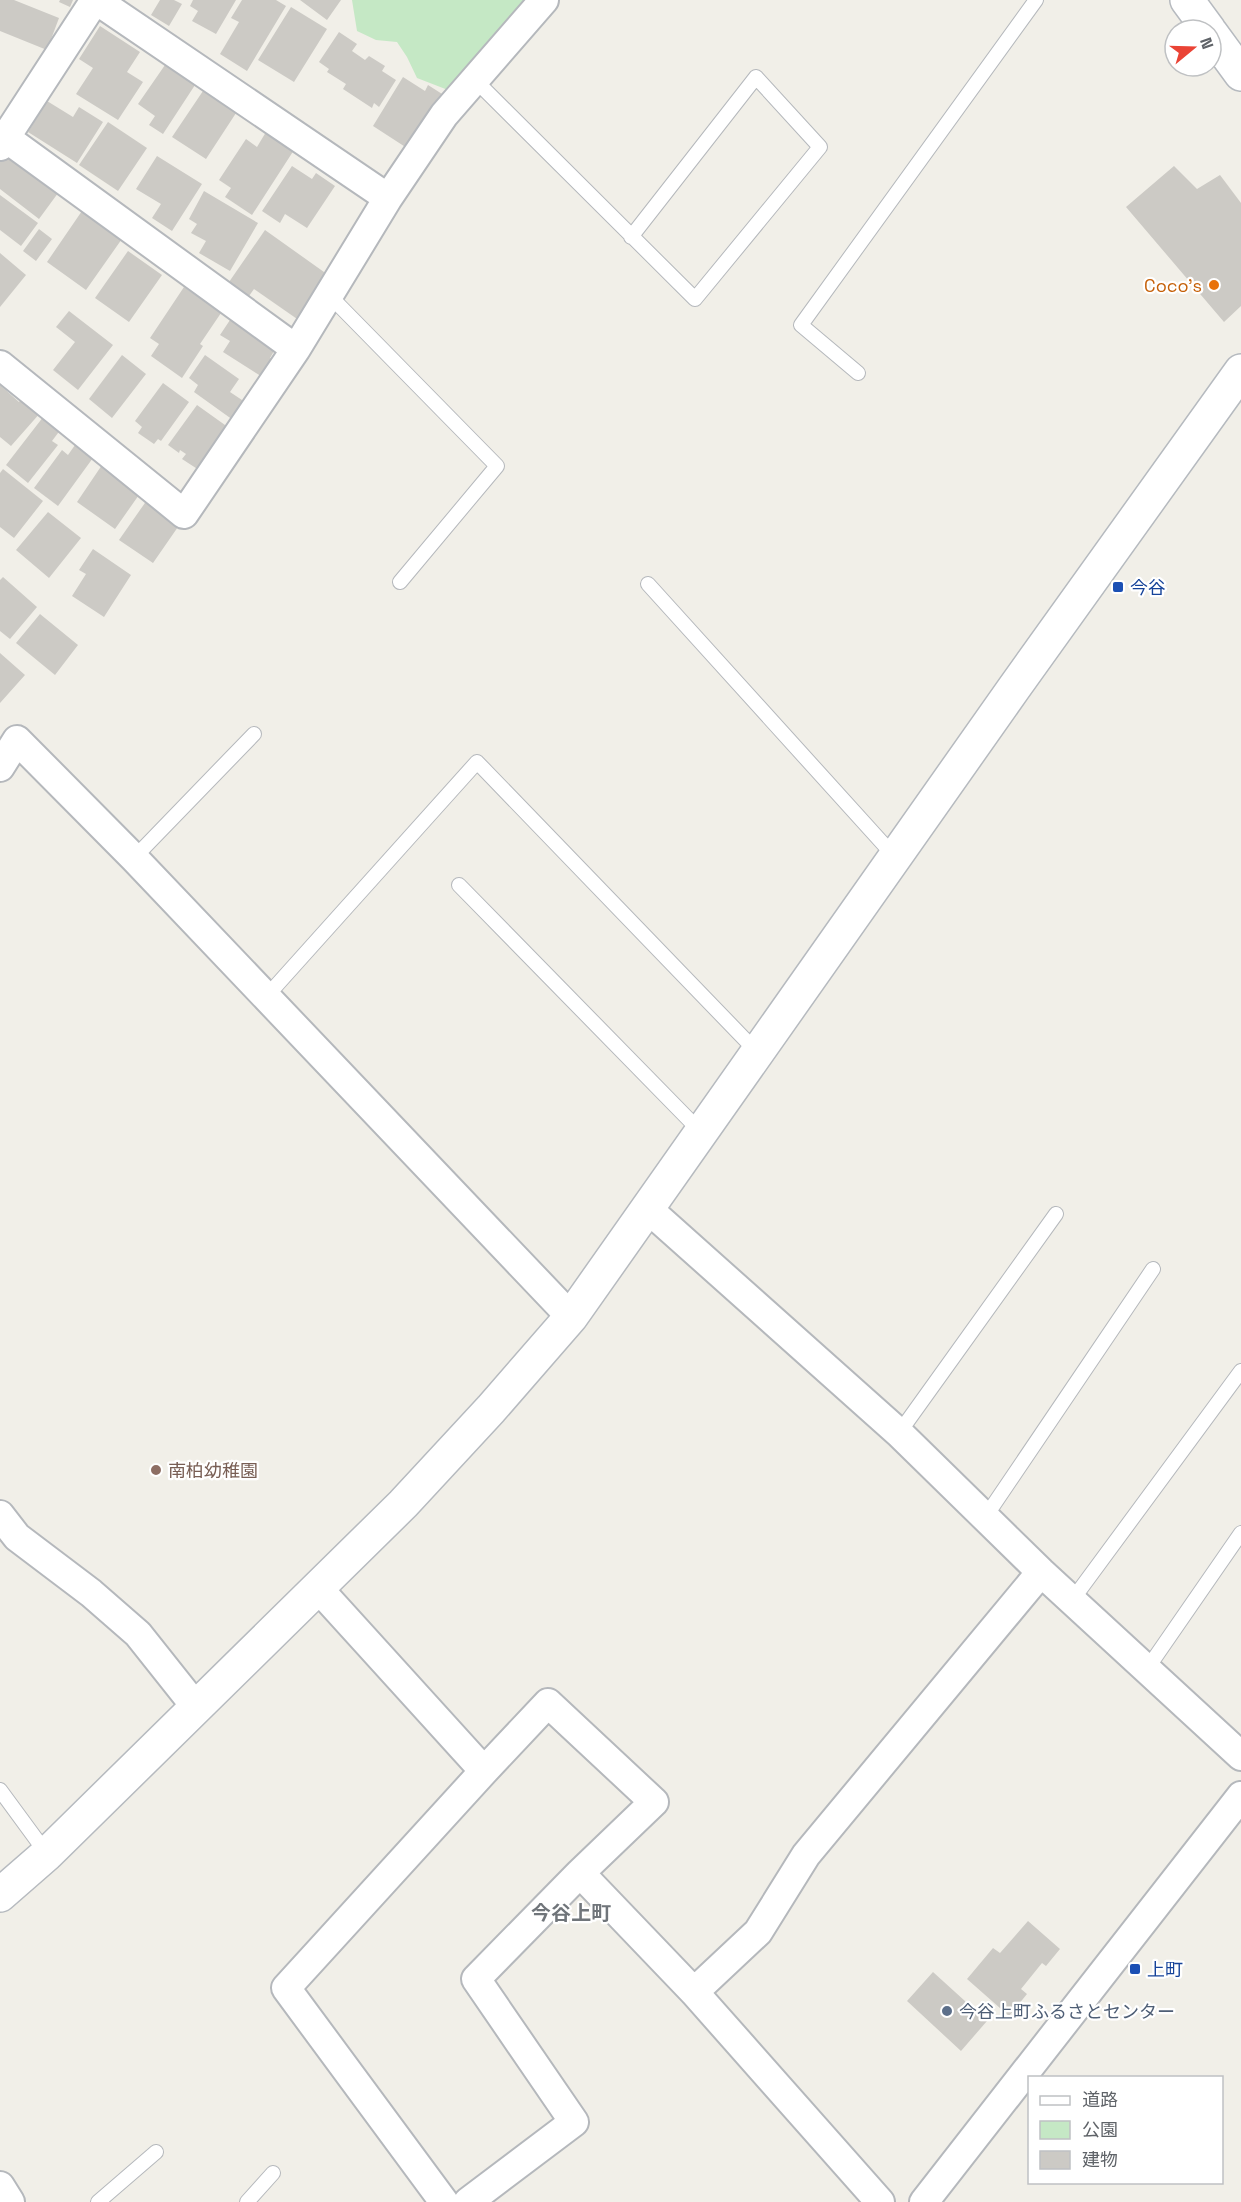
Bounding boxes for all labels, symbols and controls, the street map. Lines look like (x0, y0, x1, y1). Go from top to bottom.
north arrow (1163, 18, 1223, 78)
text: N (1195, 35, 1218, 52)
place label: Coco's (1144, 274, 1202, 297)
marker: Coco's (1207, 278, 1221, 292)
place label: 今谷 (1130, 576, 1166, 599)
marker: 今谷 (1111, 580, 1125, 594)
place label: 南柏幼稚園 (168, 1459, 258, 1482)
marker: 南柏幼稚園 (149, 1463, 163, 1477)
district label: 今谷上町 (531, 1900, 611, 1926)
place label: 上町 (1147, 1958, 1183, 1981)
marker: 上町 (1128, 1962, 1142, 1976)
place label: 今谷上町ふるさとセンター (959, 2000, 1175, 2023)
marker: 今谷上町ふるさとセンター (940, 2004, 954, 2018)
legend (1028, 2076, 1223, 2184)
text: 道路 (1082, 2088, 1118, 2111)
text: 公園 (1082, 2118, 1118, 2141)
text: 建物 (1082, 2148, 1118, 2171)

